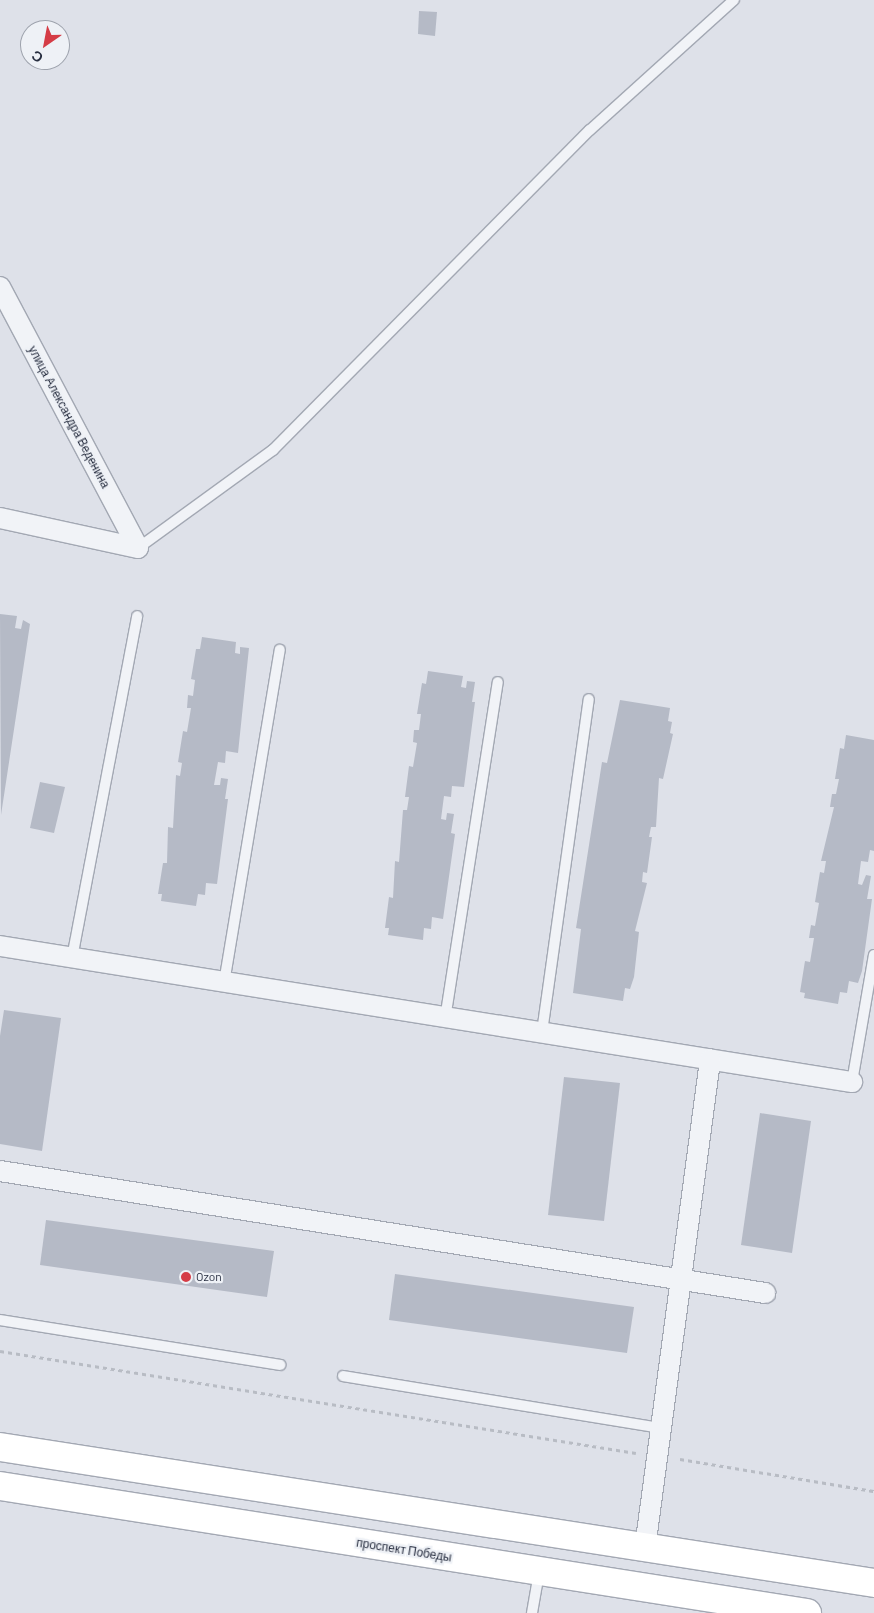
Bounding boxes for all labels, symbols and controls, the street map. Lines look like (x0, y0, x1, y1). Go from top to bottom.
north arrow (20, 20, 70, 70)
text: С (28, 47, 46, 67)
street label: улица Александра Веденина (25, 343, 113, 491)
place label: Ozon (196, 1270, 222, 1284)
marker: Ozon (180, 1271, 192, 1283)
street label: проспект Победы (355, 1535, 453, 1565)

